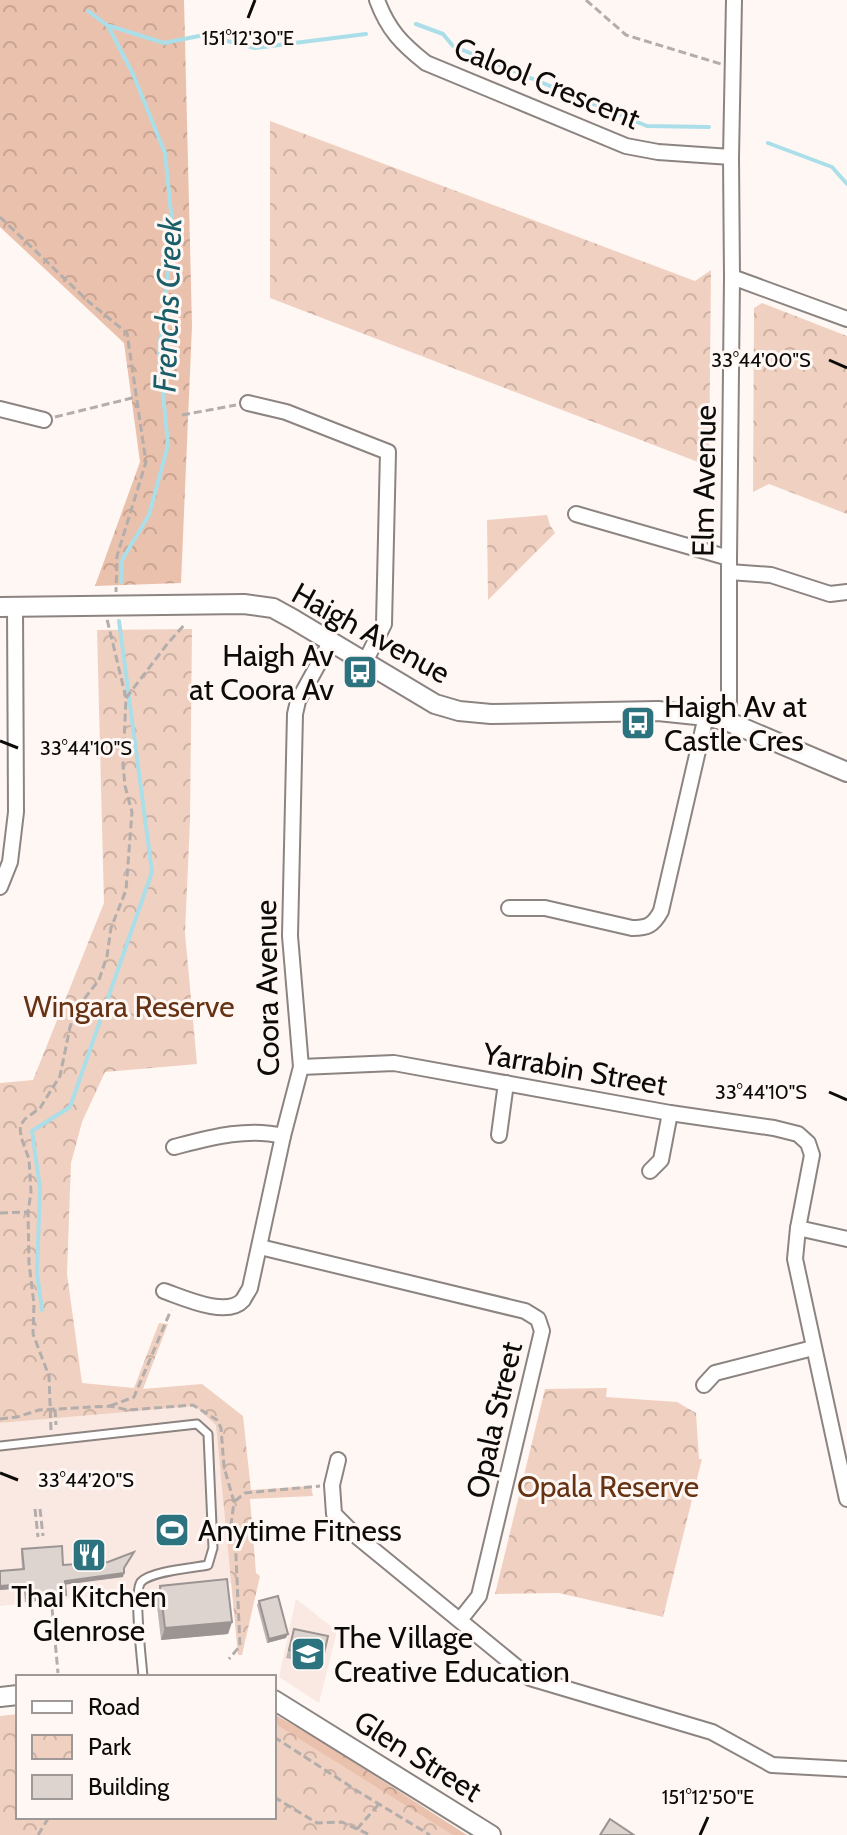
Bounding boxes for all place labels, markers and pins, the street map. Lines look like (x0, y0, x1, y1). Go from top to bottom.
place label: Haigh Av at Coora Av (189, 637, 334, 708)
bus stop icon: Haigh Av at Coora Av (341, 653, 379, 691)
place label: Haigh Av at Castle Cres (664, 688, 807, 759)
bus stop icon: Haigh Av at Castle Cres (619, 704, 657, 742)
sports icon: Anytime Fitness (153, 1511, 191, 1549)
place label: Anytime Fitness (198, 1512, 402, 1549)
restaurant icon: Thai Kitchen Glenrose (70, 1536, 108, 1574)
place label: Thai Kitchen Glenrose (11, 1578, 167, 1649)
place label: The Village Creative Education (334, 1619, 570, 1690)
school or university icon: The Village Creative Education (289, 1635, 327, 1673)

